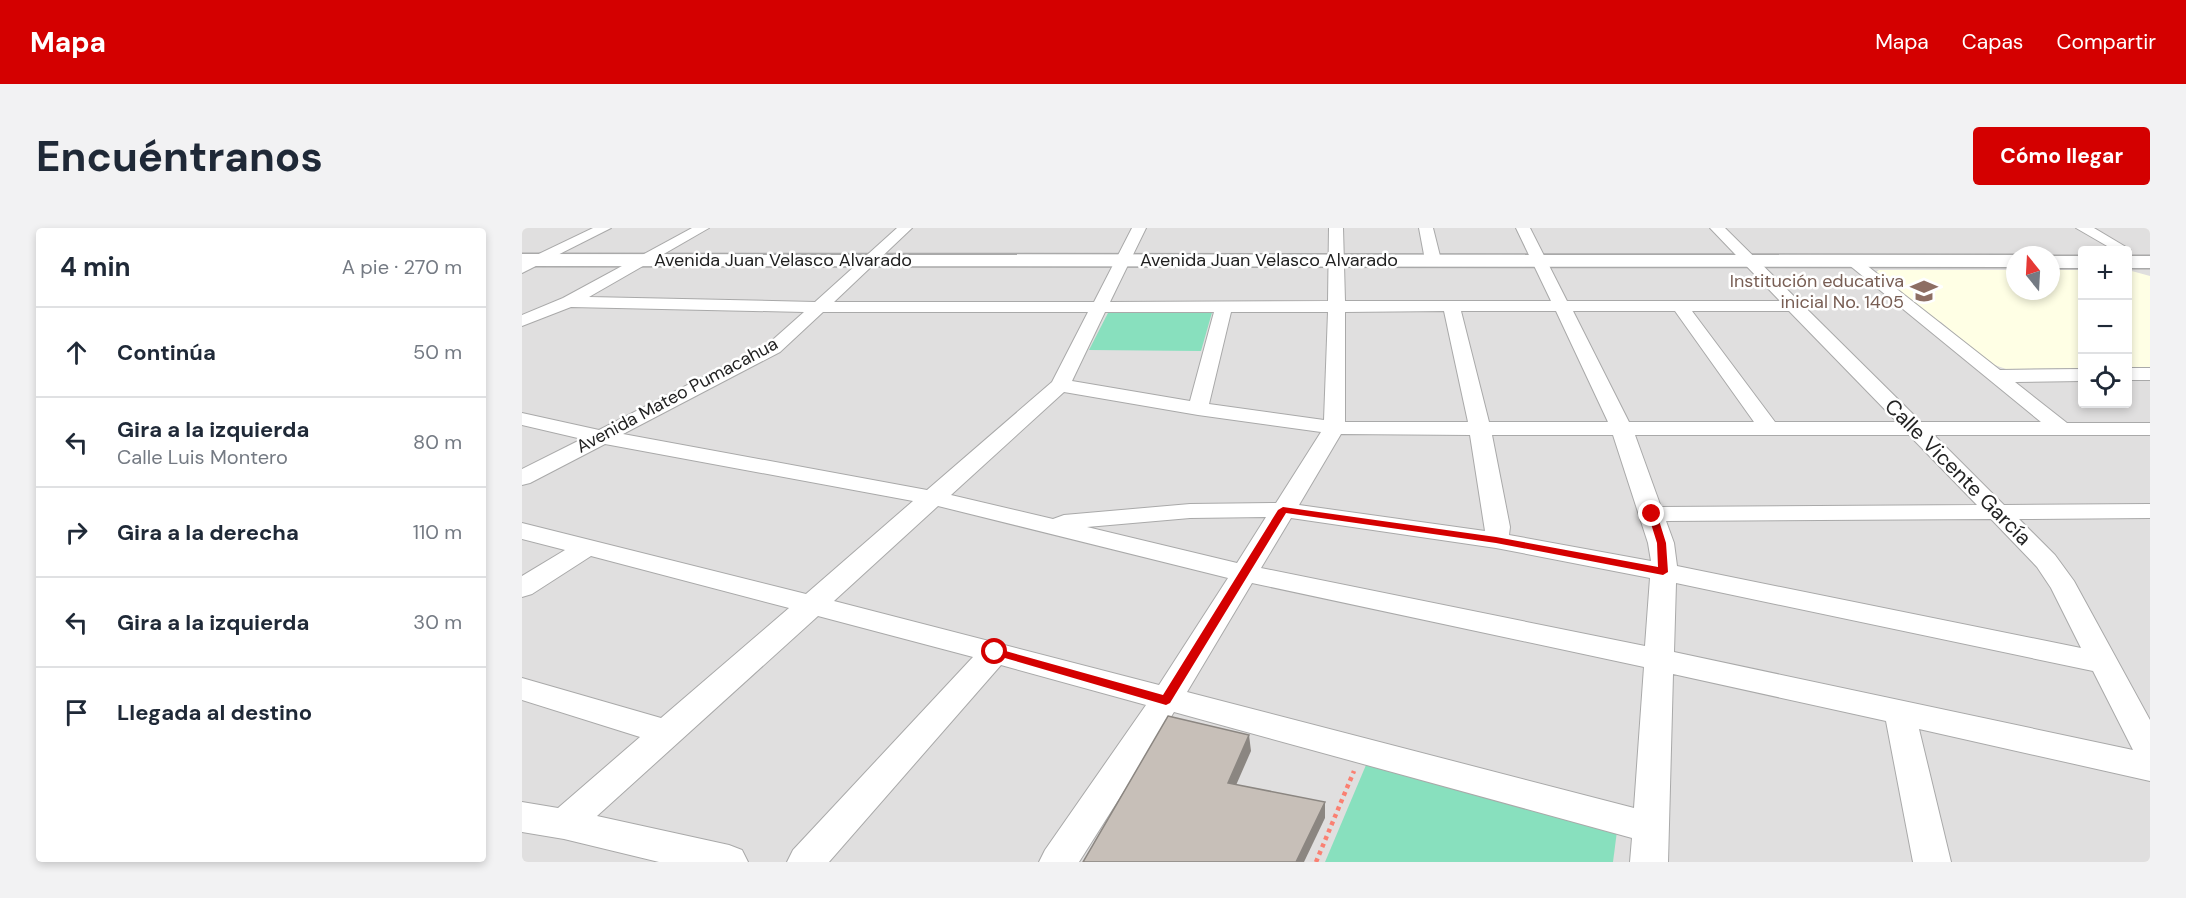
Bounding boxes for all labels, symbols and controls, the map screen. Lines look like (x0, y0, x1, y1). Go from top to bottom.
text: Mapa (30, 24, 106, 61)
text: Mapa (1875, 28, 1929, 56)
text: Capas (1962, 28, 2023, 56)
text: Compartir (2056, 28, 2156, 56)
button: Cómo llegar (1973, 127, 2150, 185)
text: Encuéntranos (36, 129, 323, 184)
north arrow (2006, 246, 2060, 300)
map controls (2078, 246, 2132, 408)
button: + (2078, 246, 2132, 300)
street label: Avenida Juan Velasco Alvarado (654, 248, 912, 272)
street label: Avenida Juan Velasco Alvarado (1140, 248, 1398, 272)
text: 4 min (60, 250, 131, 284)
text: A pie · 270 m (342, 254, 462, 280)
place label: Institución educativa inicial No. 1405 (1730, 269, 1904, 314)
school or university icon: Institución educativa inicial No. 1405 (1909, 276, 1939, 306)
button: − (2078, 300, 2132, 354)
street label: Avenida Mateo Pumacahua (572, 332, 782, 458)
icon: ahead (60, 336, 93, 369)
text: Continúa (117, 338, 216, 367)
text: 50 m (413, 339, 462, 365)
button: locate (2078, 354, 2132, 408)
street label: Calle Vicente García (1879, 393, 2037, 551)
text: Gira a la izquierda (117, 415, 309, 444)
icon: left (60, 426, 93, 459)
text: 80 m (413, 429, 462, 455)
text: Calle Luis Montero (117, 444, 288, 470)
route end (1638, 500, 1664, 526)
icon: right (60, 516, 93, 549)
text: Gira a la derecha (117, 518, 299, 547)
text: 110 m (413, 519, 462, 545)
icon: left (60, 606, 93, 639)
text: Gira a la izquierda (117, 608, 309, 637)
text: 30 m (413, 609, 462, 635)
route start (981, 638, 1007, 664)
icon: arrive (60, 696, 93, 729)
text: Llegada al destino (117, 698, 312, 727)

